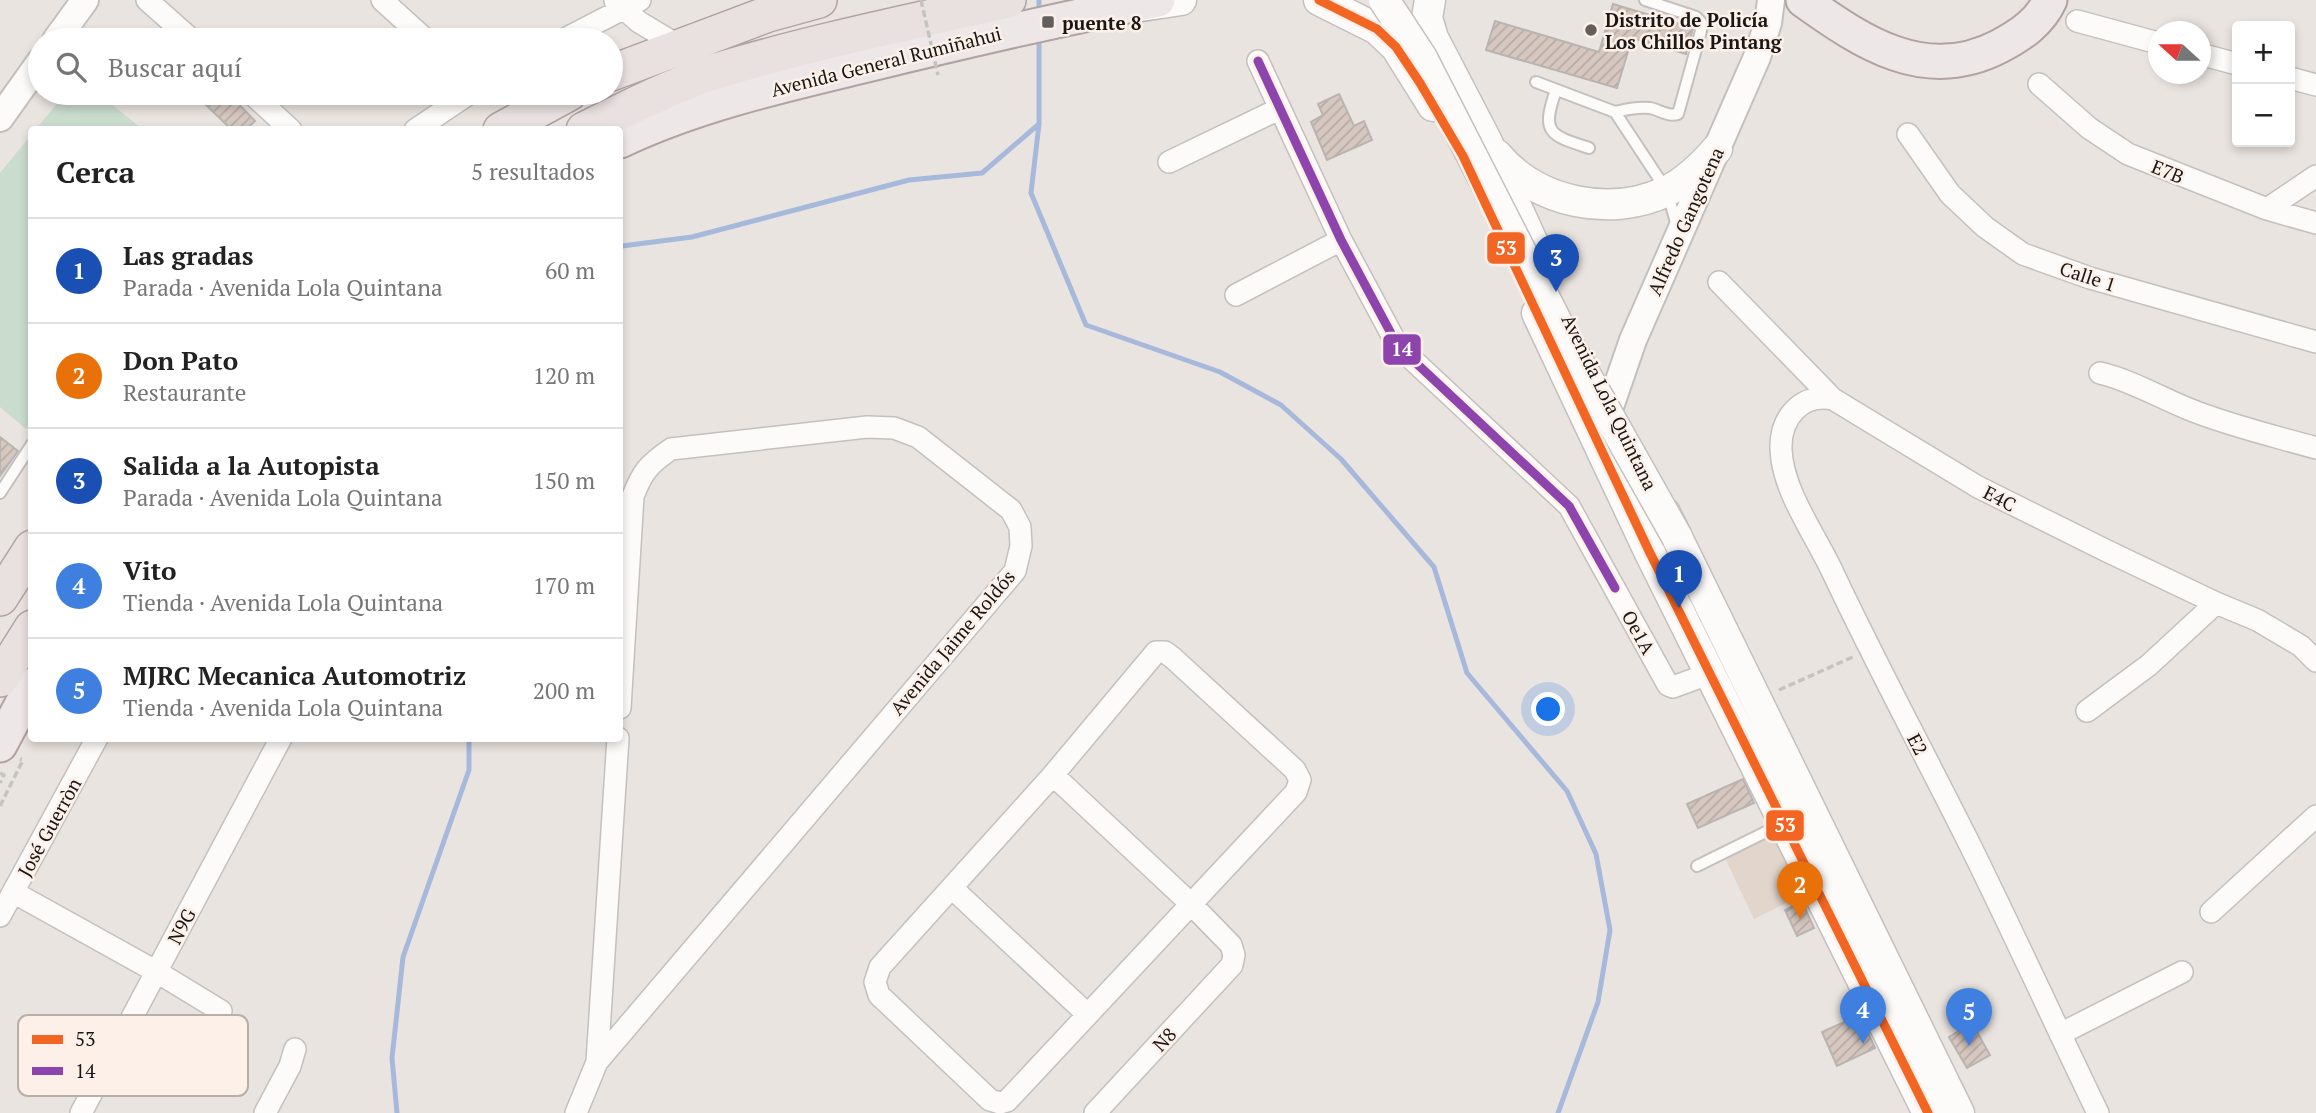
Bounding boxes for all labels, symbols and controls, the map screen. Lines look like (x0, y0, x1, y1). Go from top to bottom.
place label: Distrito de Policía Los Chillos Pintang (1605, 7, 1783, 54)
place label: puente 8 (1062, 10, 1142, 35)
marker: puente 8 (1040, 14, 1056, 30)
street label: Avenida General Rumiñahui (768, 20, 1004, 102)
north arrow (2148, 21, 2211, 84)
map controls (2232, 21, 2295, 147)
button: + (2232, 21, 2295, 84)
marker: Distrito de Policía Los Chillos Pintang (1583, 22, 1599, 38)
search box (28, 28, 623, 105)
icon: search (52, 48, 90, 86)
text: Buscar aquí (108, 50, 242, 84)
button: − (2232, 84, 2295, 147)
street label: Alfredo Gangotena (1641, 143, 1729, 299)
text: Cerca (56, 152, 135, 192)
street label: E7B (2148, 153, 2188, 189)
text: 5 resultados (471, 156, 595, 187)
line badge: 53 (1486, 231, 1526, 265)
pin: 3 (1533, 234, 1579, 292)
text: 53 (1495, 235, 1517, 260)
text: Las gradas (123, 238, 254, 272)
text: 1 (73, 255, 86, 286)
text: 60 m (545, 255, 595, 286)
street label: Calle 1 (2057, 255, 2119, 297)
text: Parada · Avenida Lola Quintana (123, 272, 443, 303)
street label: Avenida Lola Quintana (1557, 310, 1664, 494)
line badge: 14 (1382, 333, 1422, 366)
text: 14 (1391, 336, 1413, 361)
text: Don Pato (123, 343, 238, 377)
text: 2 (73, 360, 86, 391)
text: 120 m (533, 360, 595, 391)
text: Restaurante (123, 377, 246, 408)
text: Salida a la Autopista (123, 448, 380, 482)
text: 3 (73, 465, 86, 496)
text: 150 m (533, 465, 595, 496)
street label: E4C (1979, 479, 2021, 517)
text: Parada · Avenida Lola Quintana (123, 482, 443, 513)
pin: 1 (1656, 550, 1702, 608)
text: Vito (123, 553, 177, 587)
street label: Avenida Jaime Roldós (884, 564, 1020, 720)
text: 4 (73, 570, 86, 601)
text: 170 m (533, 570, 595, 601)
text: Tienda · Avenida Lola Quintana (123, 587, 443, 618)
street label: Oe1A (1617, 606, 1661, 659)
text: MJRC Mecanica Automotriz (123, 658, 466, 692)
text: 5 (73, 675, 86, 706)
text: 200 m (533, 675, 595, 706)
text: Tienda · Avenida Lola Quintana (123, 692, 443, 723)
your location (1531, 692, 1565, 726)
street label: E2 (1902, 729, 1934, 759)
street label: José Guerròn (12, 773, 86, 881)
line badge: 53 (1765, 809, 1805, 842)
text: 53 (1774, 812, 1796, 837)
pin: 2 (1777, 861, 1823, 919)
street label: N9G (161, 904, 201, 948)
pin: 4 (1840, 986, 1886, 1044)
pin: 5 (1946, 988, 1992, 1046)
legend (18, 1015, 248, 1096)
street label: N8 (1147, 1022, 1181, 1056)
text: 53 (75, 1026, 95, 1051)
text: 14 (75, 1058, 96, 1083)

